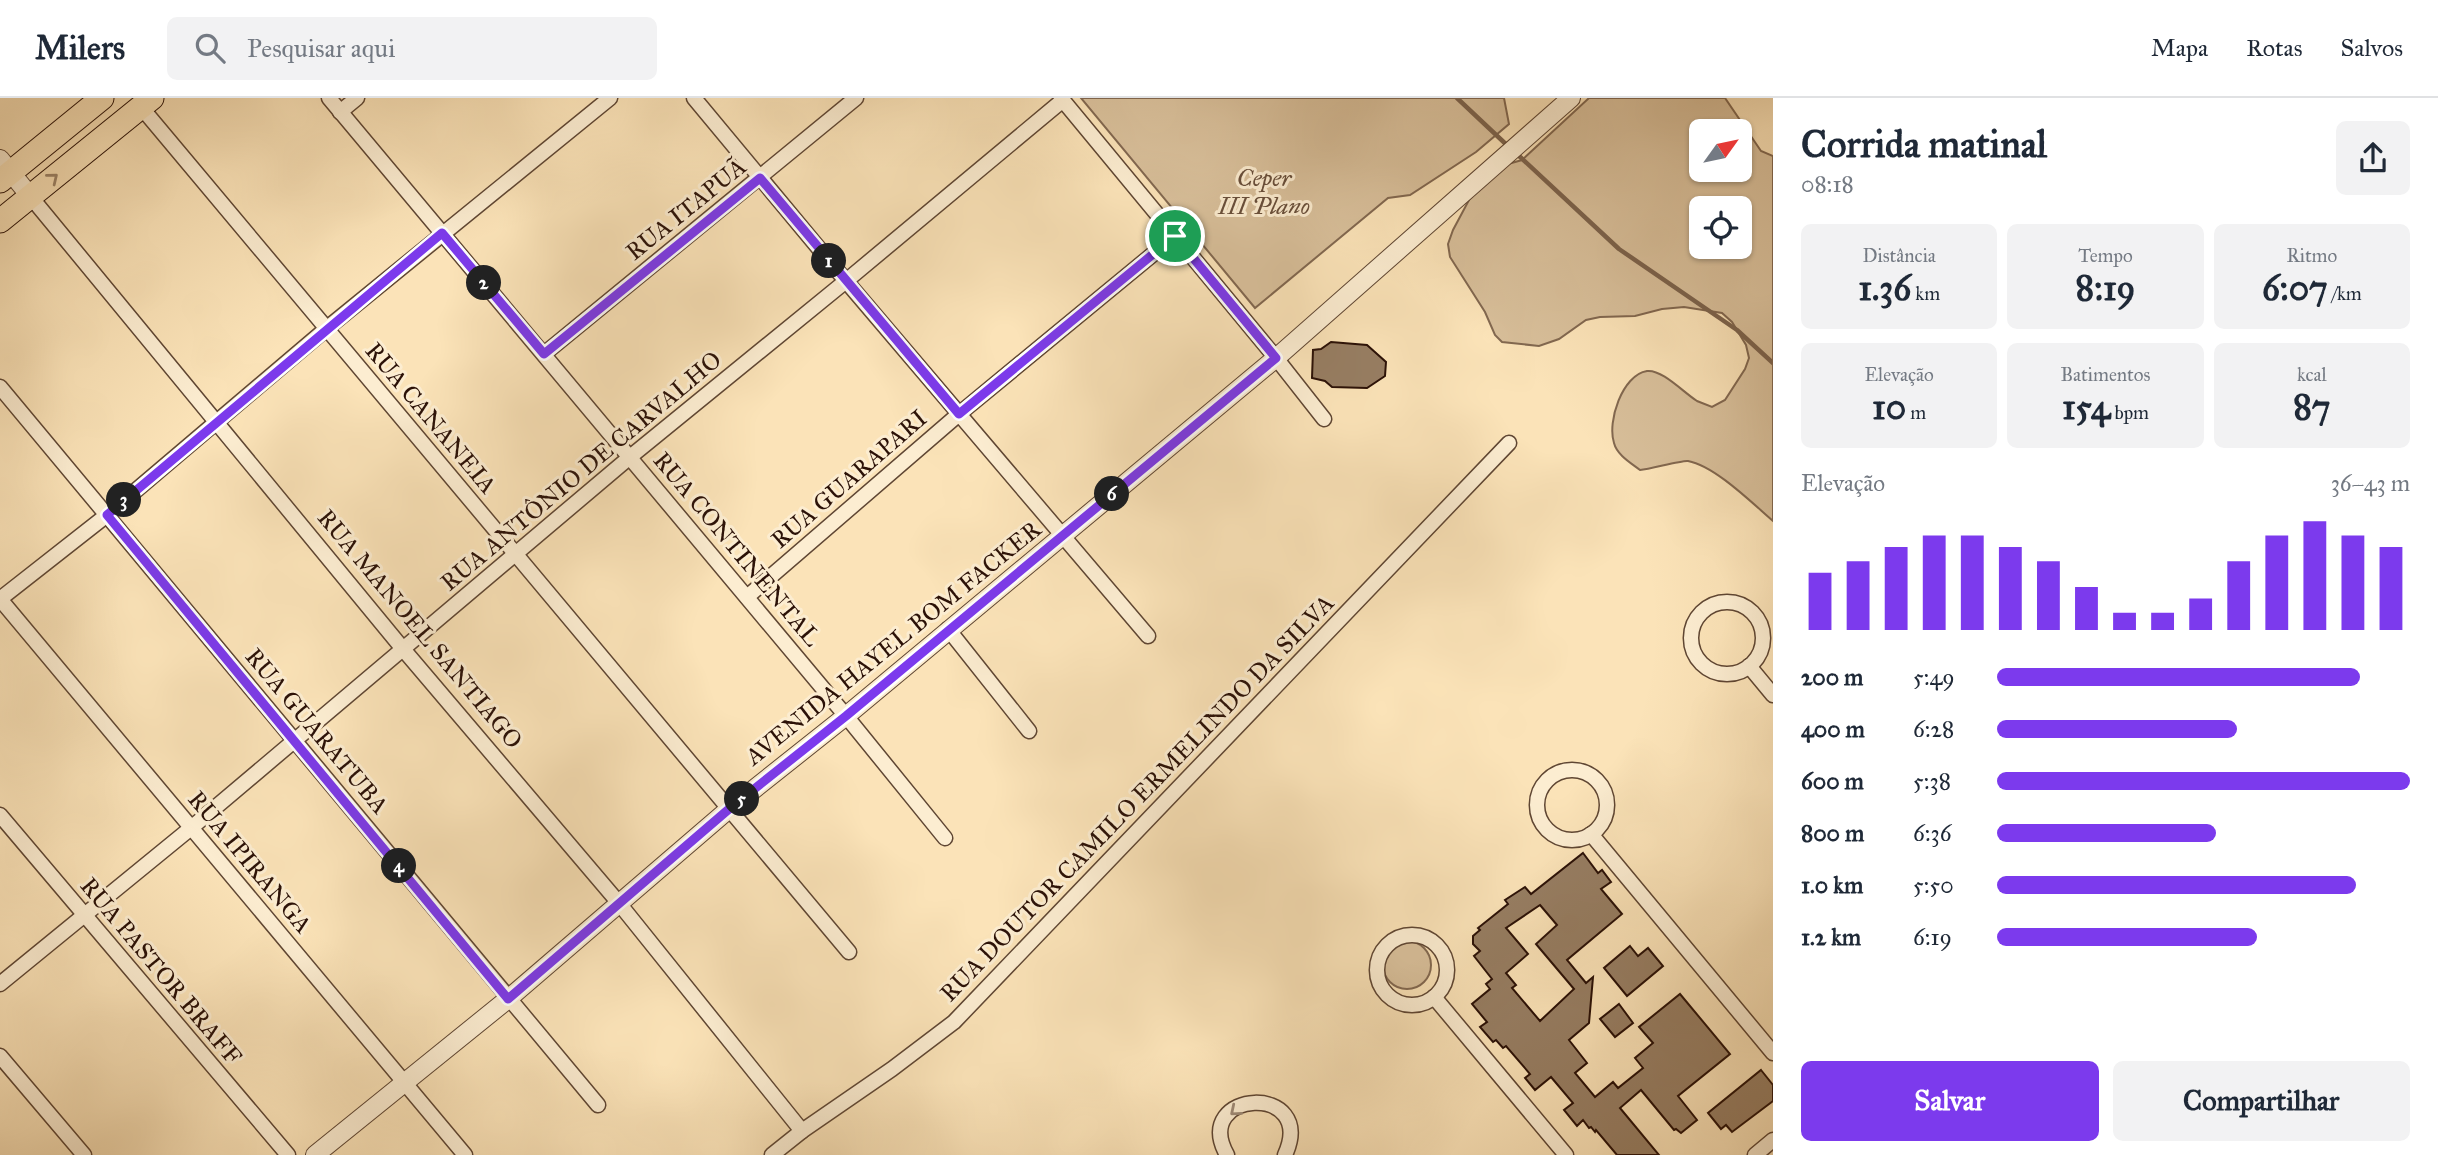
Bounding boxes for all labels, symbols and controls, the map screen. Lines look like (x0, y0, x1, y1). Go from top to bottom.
search box (167, 17, 657, 80)
text: Milers (35, 28, 125, 68)
icon: search (191, 29, 229, 67)
text: Pesquisar aqui (247, 32, 395, 64)
text: Mapa (2151, 33, 2208, 63)
text: Rotas (2246, 33, 2302, 63)
text: Salvos (2340, 33, 2403, 63)
north arrow (1689, 119, 1752, 182)
map controls (1689, 119, 1752, 259)
text: Corrida matinal (1801, 121, 2047, 167)
button: share (2336, 121, 2410, 195)
street label: RUA ITAPUÃ (620, 151, 752, 267)
park label: Ceper III Plano (1217, 163, 1310, 221)
text: 08:18 (1801, 170, 1854, 198)
one-way arrow (44, 174, 57, 186)
button: locate (1689, 196, 1752, 259)
pin (1145, 206, 1205, 266)
icon: arrive (1156, 217, 1194, 255)
pin: 1 (812, 244, 846, 278)
text: Distância (1862, 244, 1936, 267)
text: Tempo (2078, 244, 2133, 267)
text: Ritmo (2286, 244, 2337, 267)
text: 1 (825, 249, 832, 272)
pin: 2 (466, 266, 502, 300)
text: 1.36 (1858, 267, 1911, 310)
text: 8:19 (2076, 267, 2135, 310)
text: 6:07 (2262, 267, 2328, 310)
text: 2 (479, 271, 488, 294)
text: km (1911, 282, 1940, 305)
text: /km (2328, 282, 2362, 305)
street label: RUA CANANEIA (359, 336, 503, 500)
street label: RUA ANTÔNIO DE CARVALHO (435, 345, 727, 597)
text: Elevação (1864, 363, 1934, 386)
text: Batimentos (2061, 363, 2150, 386)
text: kcal (2297, 363, 2327, 386)
text: 10 (1872, 386, 1906, 429)
text: 154 (2062, 386, 2110, 429)
text: 87 (2293, 386, 2330, 429)
text: m (1906, 401, 1926, 424)
text: bpm (2110, 401, 2149, 424)
street label: RUA GUARAPARI (765, 403, 933, 555)
street label: RUA CONTINENTAL (647, 446, 827, 653)
text: Elevação (1801, 469, 1885, 497)
text: 36–43 m (2331, 469, 2410, 497)
pin: 6 (1094, 476, 1130, 512)
pin: 3 (106, 482, 142, 518)
text: 6 (1107, 482, 1116, 505)
text: 3 (120, 488, 127, 511)
street label: RUA MANOEL SANTIAGO (311, 503, 529, 755)
street label: AVENIDA HAYEL BOM FACKER (738, 514, 1048, 772)
street label: RUA DOUTOR CAMILO ERMELINDO DA SILVA (934, 588, 1340, 1008)
street label: RUA GUARATUBA (239, 642, 395, 820)
text: 200 m (1801, 663, 1863, 691)
text: 5:49 (1913, 663, 1955, 691)
text: 400 m (1801, 715, 1865, 743)
text: 6:28 (1913, 715, 1954, 743)
text: 600 m (1801, 767, 1864, 795)
text: 5:38 (1913, 767, 1951, 795)
pin: 5 (724, 782, 760, 816)
street label: RUA IPIRANGA (182, 785, 318, 939)
text: 5 (737, 787, 746, 810)
text: 800 m (1801, 819, 1864, 847)
text: 6:36 (1913, 819, 1952, 847)
pin: 4 (382, 848, 416, 884)
text: 4 (393, 854, 404, 877)
street label: RUA PASTOR BRAFF (74, 871, 248, 1071)
text: 1.0 km (1801, 871, 1863, 899)
text: 5:50 (1913, 871, 1954, 899)
text: 1.2 km (1801, 923, 1861, 951)
text: 6:19 (1913, 923, 1952, 951)
button: Salvar (1801, 1061, 2099, 1141)
button: Compartilhar (2113, 1061, 2410, 1141)
one-way arrow (1230, 1103, 1243, 1116)

